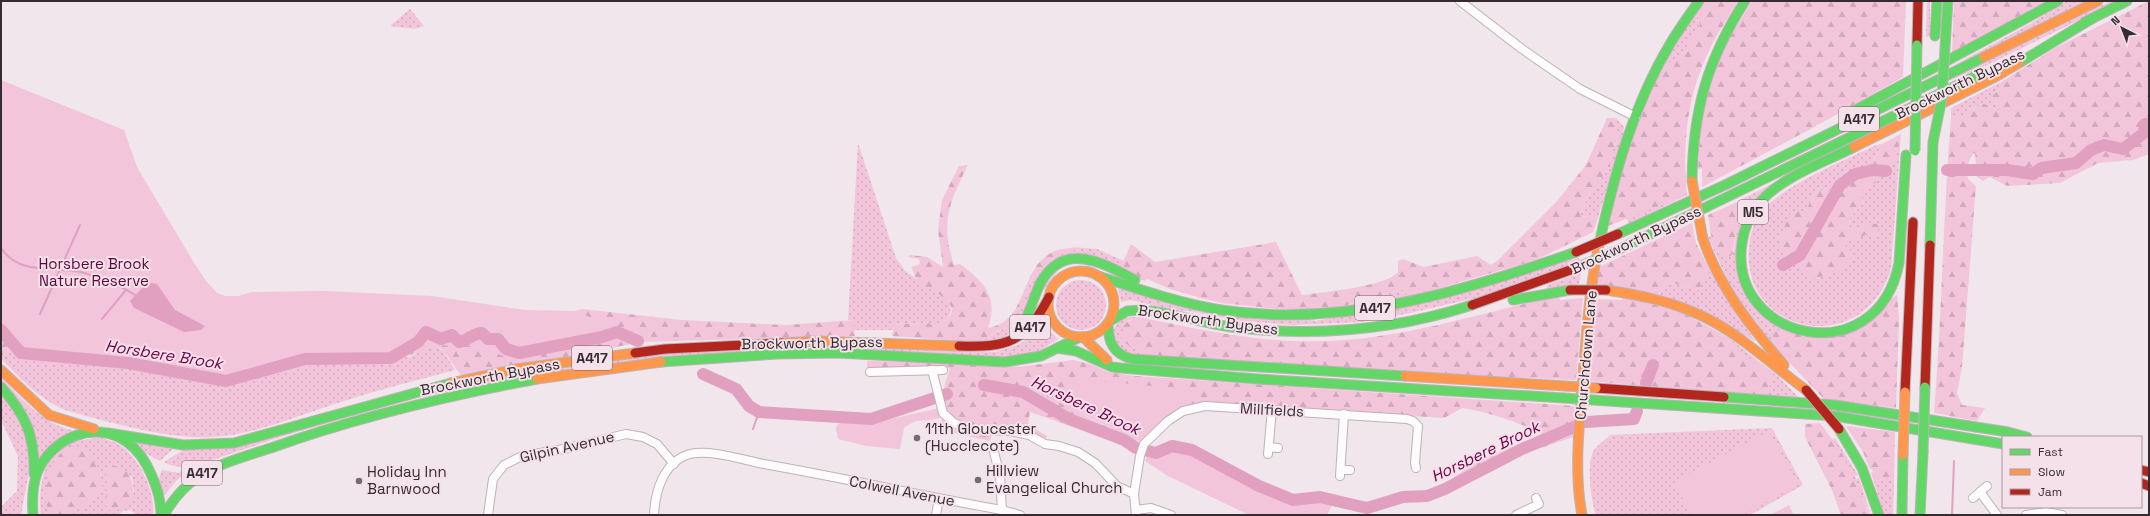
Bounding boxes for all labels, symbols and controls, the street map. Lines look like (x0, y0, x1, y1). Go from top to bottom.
north arrow (2102, 8, 2142, 48)
text: N (2108, 13, 2123, 28)
street label: Brockworth Bypass (1892, 44, 2028, 123)
road number: A417 (1839, 107, 1879, 131)
road number: M5 (1738, 200, 1768, 224)
street label: Brockworth Bypass (1568, 201, 1704, 278)
park label: Horsbere Brook Nature Reserve (38, 254, 150, 290)
street label: Churchdown Lane (1570, 289, 1601, 421)
road number: A417 (1355, 296, 1395, 320)
street label: Brockworth Bypass (1137, 300, 1280, 339)
road number: A417 (1010, 315, 1050, 339)
street label: Brockworth Bypass (741, 332, 883, 353)
water label: Horsbere Brook (104, 335, 226, 375)
road number: A417 (572, 346, 612, 370)
street label: Brockworth Bypass (419, 354, 561, 399)
water label: Horsbere Brook (1028, 371, 1146, 441)
street label: Millfields (1240, 398, 1305, 421)
water label: Horsbere Brook (1427, 415, 1545, 487)
place label: 11th Gloucester (Hucclecote) (925, 419, 1037, 456)
street label: Gilpin Avenue (518, 426, 616, 467)
marker: 11th Gloucester (Hucclecote) (912, 433, 922, 443)
legend (2002, 436, 2142, 508)
text: Fast (2038, 444, 2063, 460)
road number: A417 (182, 461, 222, 485)
place label: Hillview Evangelical Church (986, 461, 1123, 497)
place label: Holiday Inn Barnwood (367, 462, 447, 498)
text: Slow (2038, 464, 2065, 480)
street label: Colwell Avenue (848, 471, 957, 510)
marker: Hillview Evangelical Church (973, 475, 983, 485)
marker: Holiday Inn Barnwood (354, 476, 364, 486)
text: Jam (2038, 484, 2062, 500)

